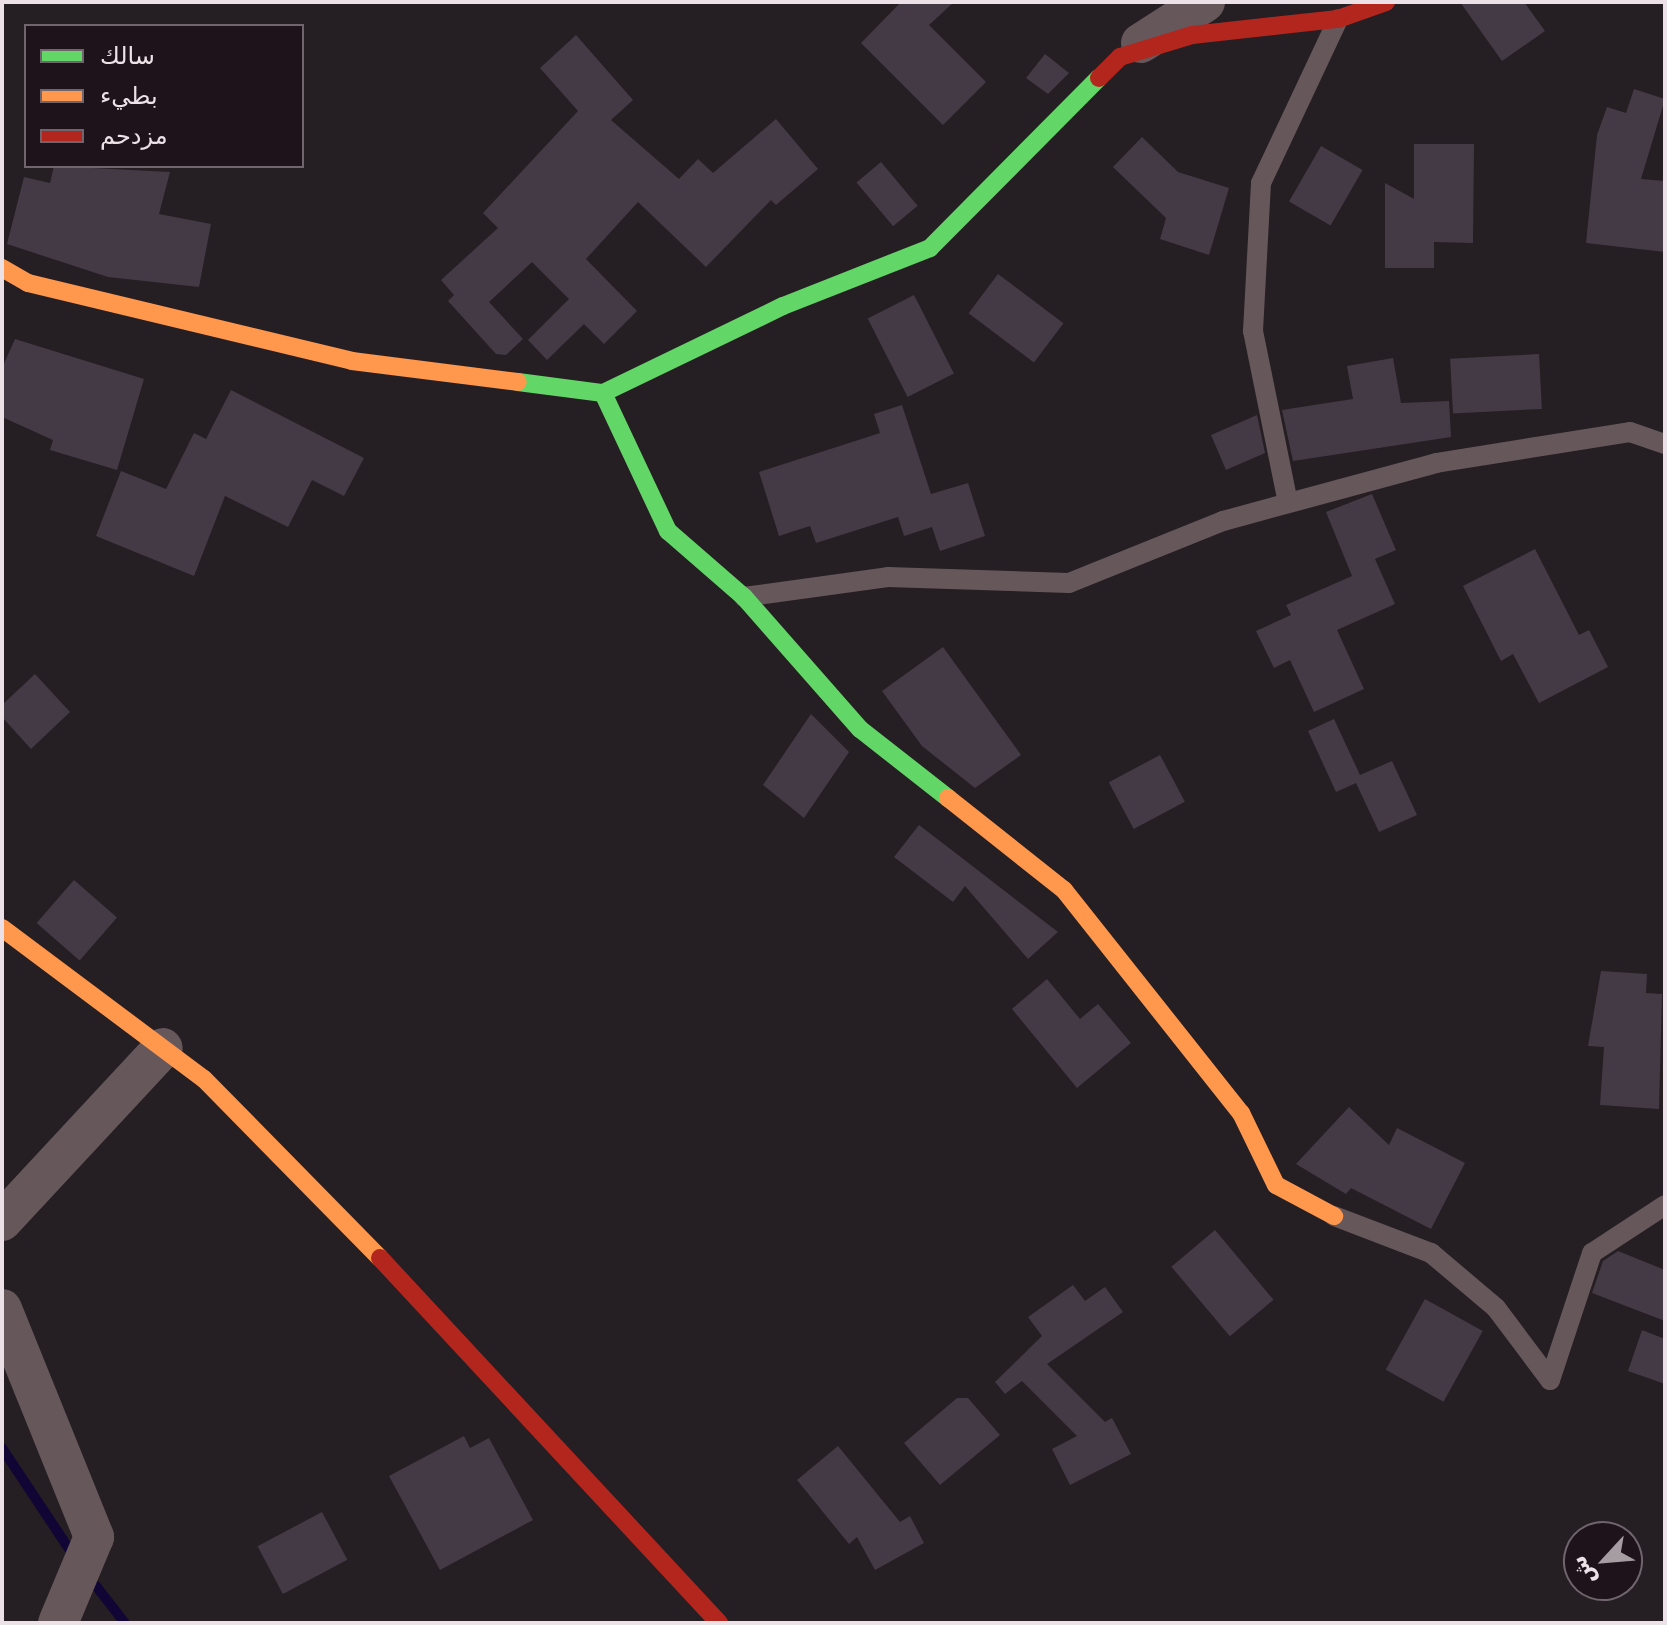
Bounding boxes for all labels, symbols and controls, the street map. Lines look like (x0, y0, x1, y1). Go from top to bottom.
legend (24, 24, 304, 168)
text: سالك (100, 42, 155, 70)
text: بطيء (100, 82, 158, 110)
text: مزدحم (100, 122, 168, 150)
north arrow (1563, 1521, 1643, 1601)
text: ش (1565, 1552, 1601, 1590)

